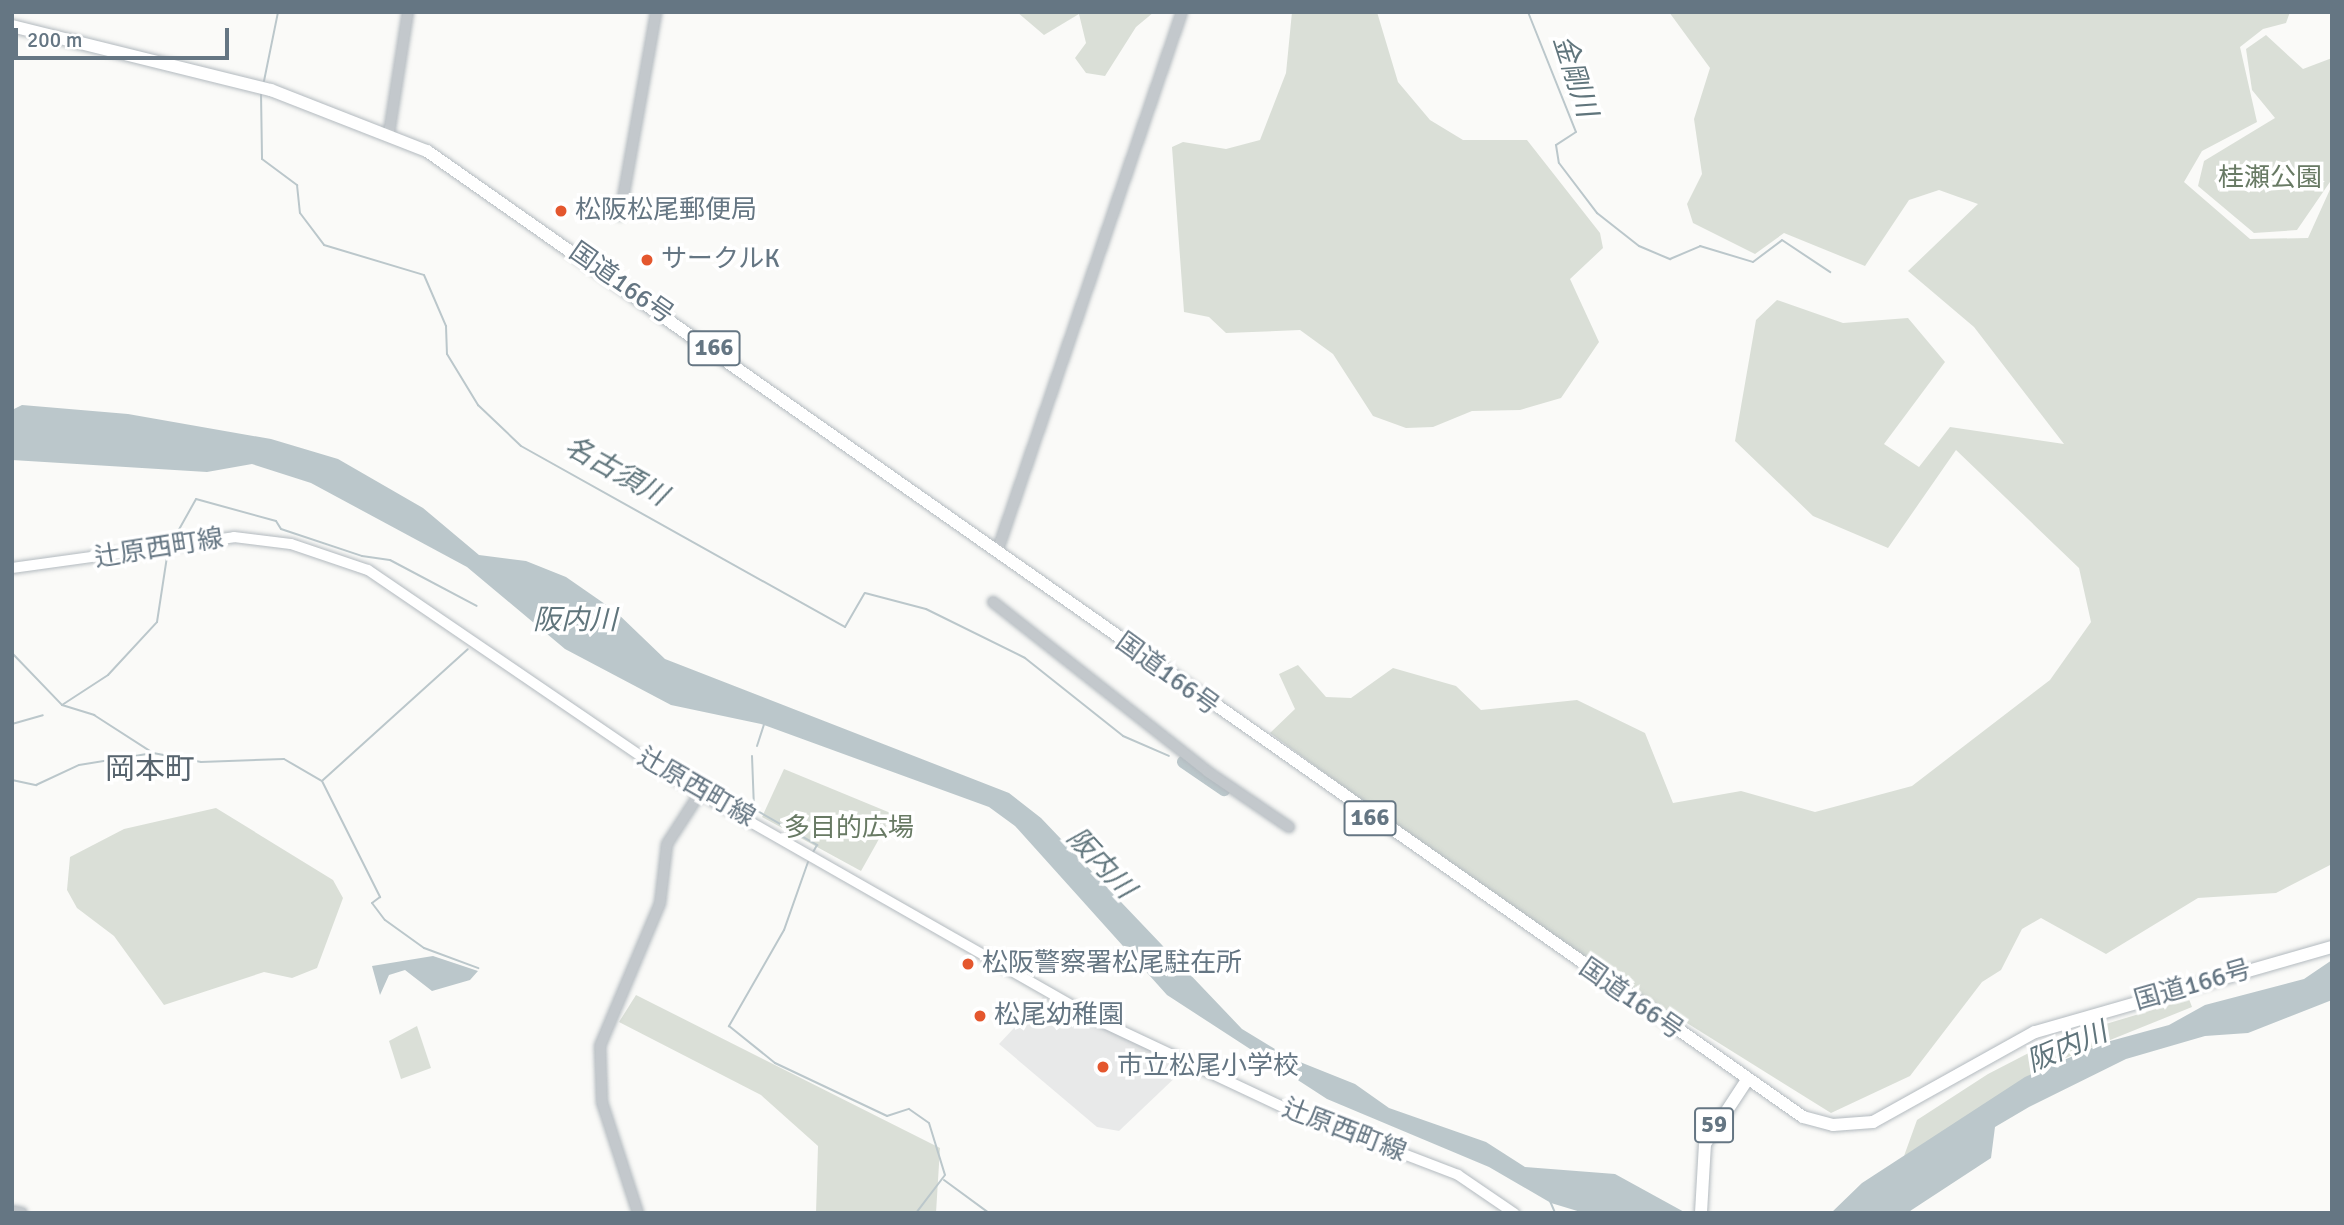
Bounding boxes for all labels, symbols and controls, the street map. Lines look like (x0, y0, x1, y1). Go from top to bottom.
scale bar (18, 14, 233, 58)
text: 200 m (27, 27, 82, 53)
water label: 金剛川 (1546, 31, 1604, 121)
park label: 桂瀬公園 (2218, 163, 2322, 195)
place label: 松阪松尾郵便局 (575, 195, 757, 227)
marker: 松阪松尾郵便局 (553, 203, 569, 219)
street label: 国道166号 (563, 237, 679, 331)
place label: サークルK (661, 244, 780, 276)
marker: サークルK (639, 252, 655, 268)
road number: 166 (686, 328, 742, 368)
water label: 名古須川 (559, 429, 673, 513)
street label: 辻原西町線 (92, 523, 226, 575)
water label: 阪内川 (533, 603, 617, 637)
street label: 国道166号 (1109, 627, 1225, 723)
street label: 辻原西町線 (632, 742, 760, 834)
district label: 岡本町 (105, 752, 195, 788)
road number: 166 (1342, 798, 1398, 838)
park label: 多目的広場 (784, 813, 914, 845)
water label: 阪内川 (1060, 821, 1142, 905)
place label: 松阪警察署松尾駐在所 (982, 948, 1242, 980)
street label: 国道166号 (1573, 953, 1689, 1047)
street label: 国道166号 (2131, 954, 2255, 1018)
marker: 松阪警察署松尾駐在所 (960, 956, 976, 972)
place label: 松尾幼稚園 (994, 1000, 1124, 1032)
marker: 松尾幼稚園 (972, 1008, 988, 1024)
water label: 阪内川 (2022, 1015, 2112, 1079)
place label: 市立松尾小学校 (1117, 1051, 1299, 1083)
marker: 市立松尾小学校 (1095, 1059, 1111, 1075)
street label: 辻原西町線 (1278, 1093, 1410, 1169)
road number: 59 (1693, 1105, 1735, 1146)

